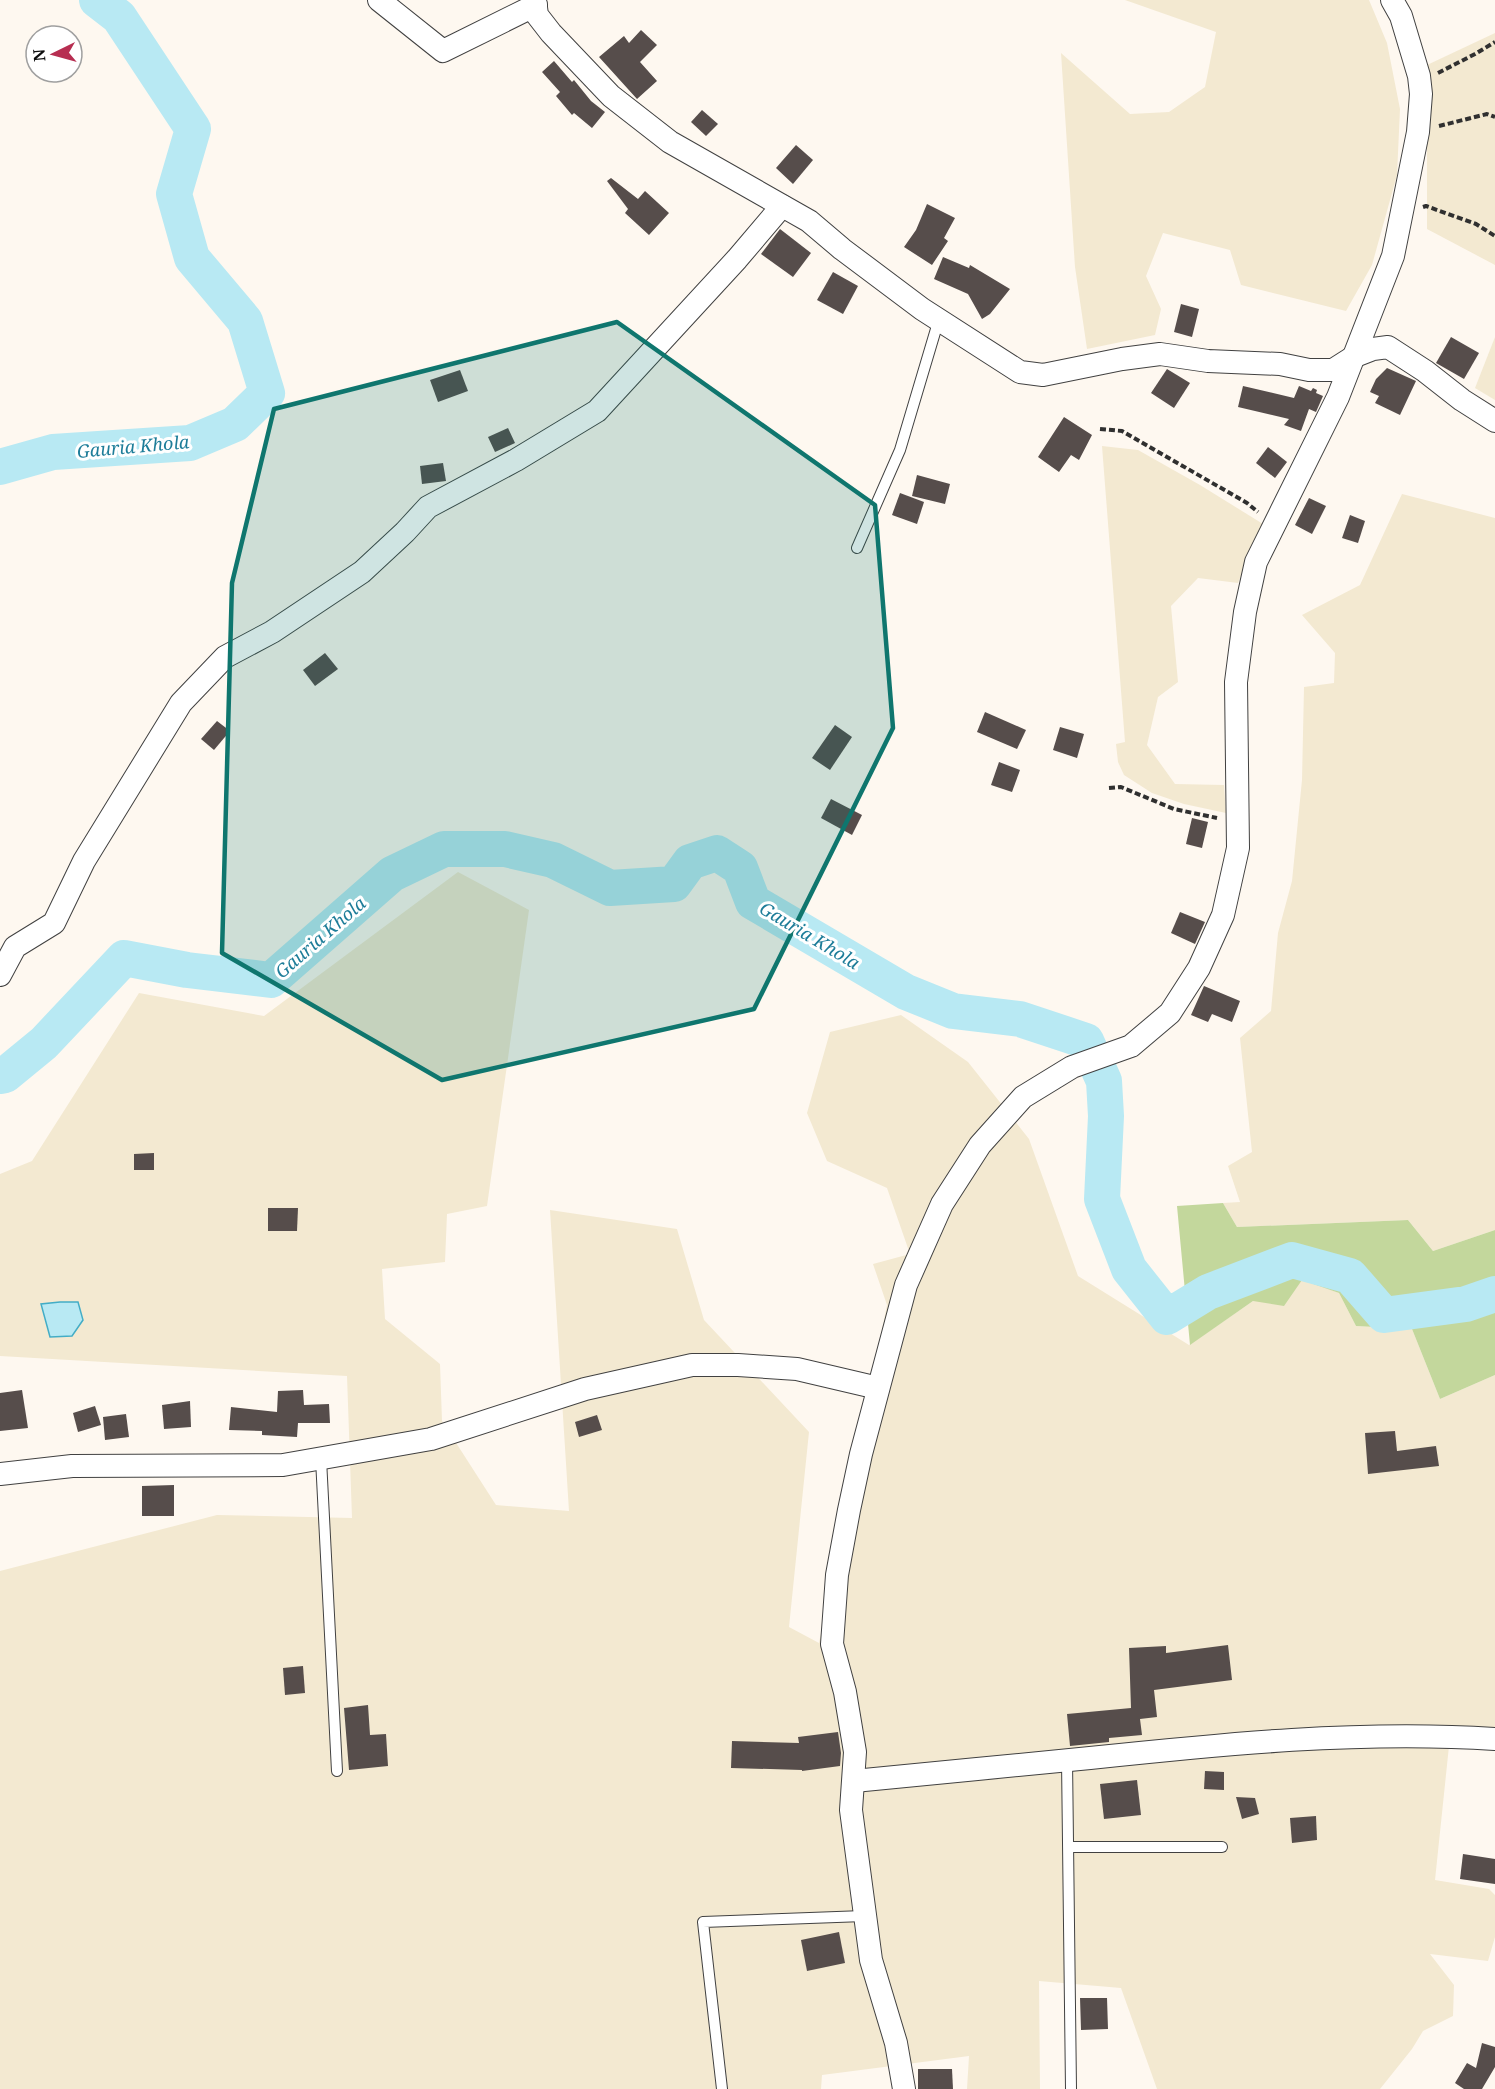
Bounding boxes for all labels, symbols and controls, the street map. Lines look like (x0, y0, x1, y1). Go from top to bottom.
north arrow (24, 24, 84, 84)
text: N (28, 48, 51, 63)
water label: Gauria Khola (76, 429, 191, 463)
water label: Gauria Khola (270, 891, 371, 983)
water label: Gauria Khola (756, 896, 865, 975)

